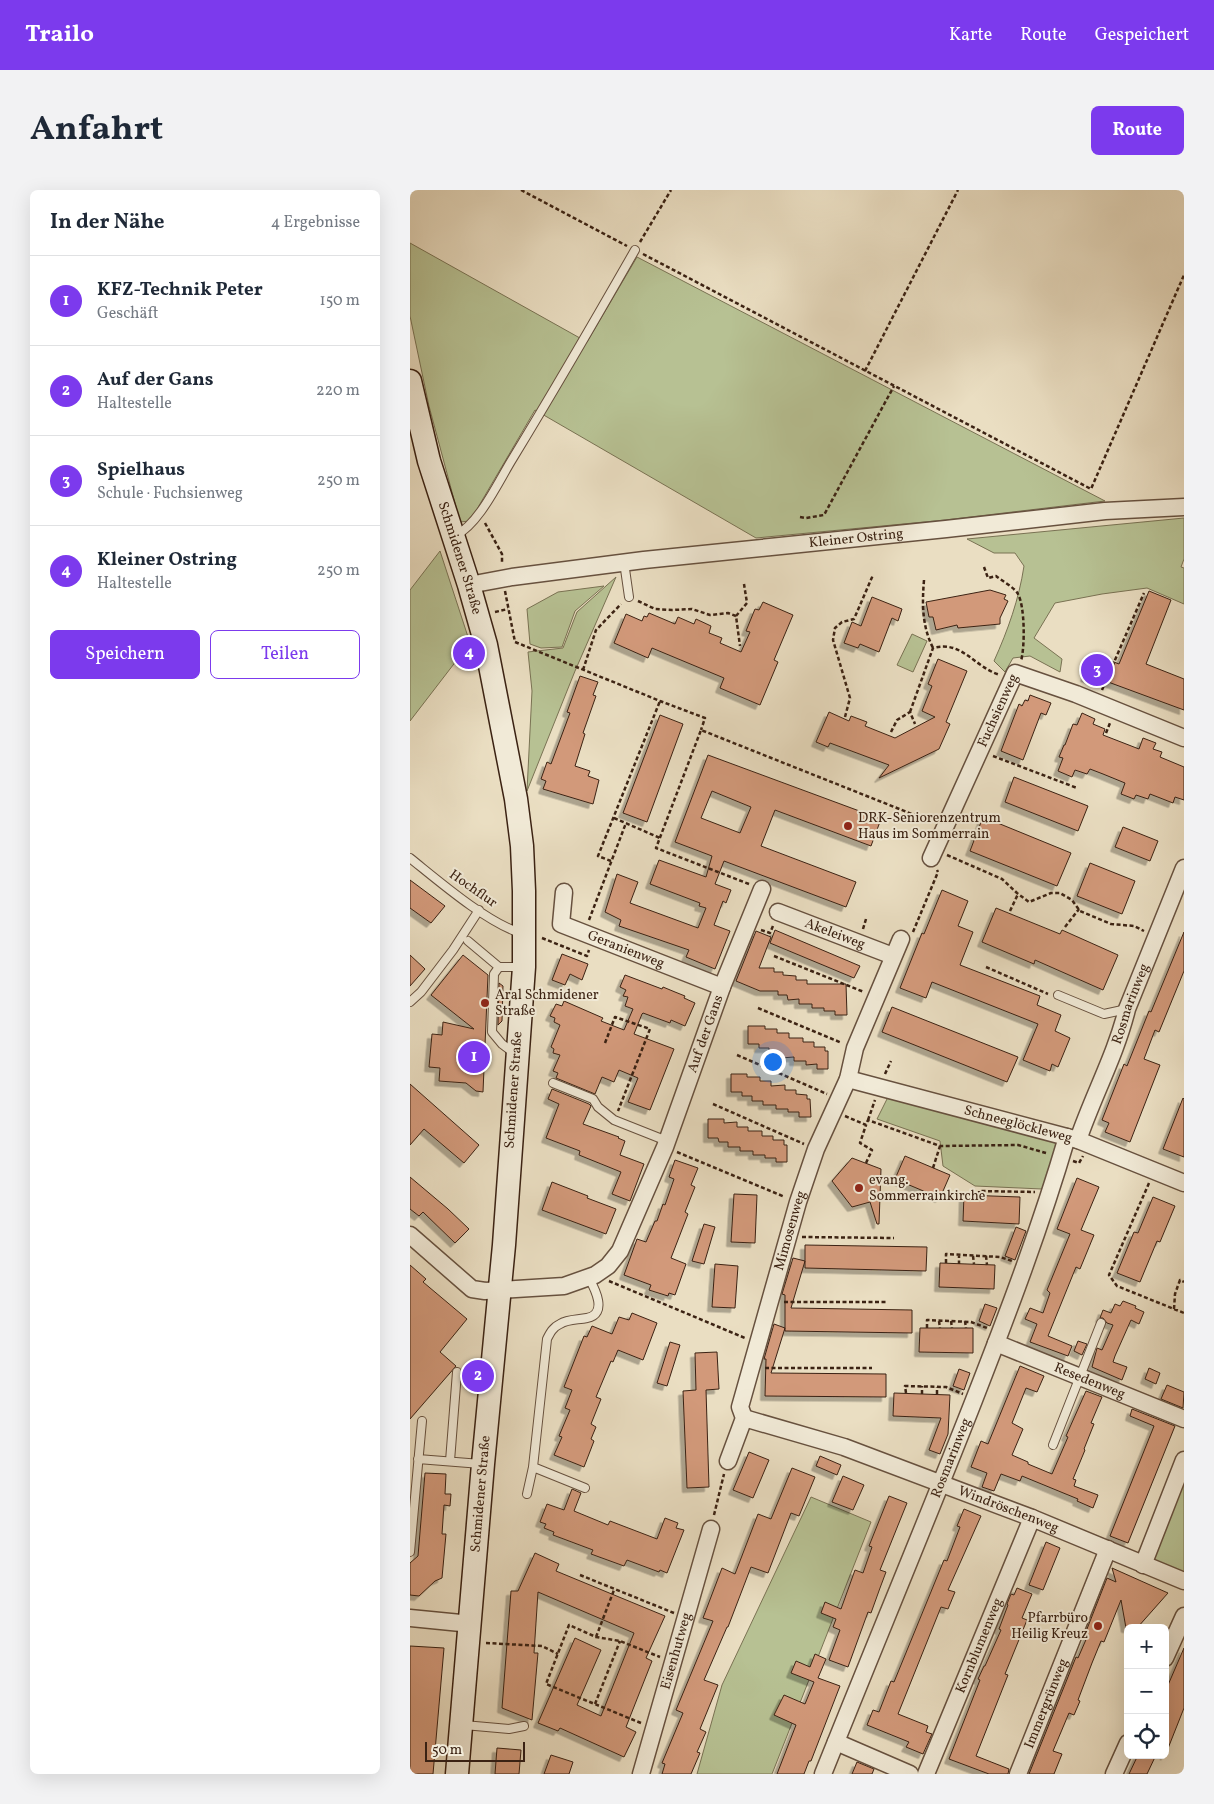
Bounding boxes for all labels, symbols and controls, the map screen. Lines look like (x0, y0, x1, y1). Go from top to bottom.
text: Trailo (25, 18, 94, 52)
text: Karte (949, 23, 992, 48)
text: Route (1020, 23, 1067, 48)
text: Gespeichert (1095, 23, 1189, 48)
text: Anfahrt (30, 106, 163, 154)
button: Route (1091, 106, 1184, 155)
text: In der Nähe (50, 208, 165, 237)
text: 4 Ergebnisse (271, 212, 360, 234)
text: KFZ-Technik Peter (97, 277, 263, 303)
text: 1 (63, 290, 69, 312)
text: 150 m (319, 290, 360, 312)
text: Geschäft (97, 303, 158, 325)
text: Auf der Gans (97, 367, 214, 393)
text: 2 (62, 380, 70, 402)
text: 220 m (316, 380, 360, 402)
text: Haltestelle (97, 393, 172, 415)
text: Spielhaus (97, 457, 185, 483)
text: 3 (62, 470, 70, 492)
text: 250 m (317, 470, 360, 492)
text: Schule · Fuchsienweg (97, 483, 243, 505)
street label: Schmidener Straße (433, 499, 486, 617)
street label: Kleiner Ostring (808, 524, 904, 553)
text: Kleiner Ostring (97, 547, 237, 573)
text: 4 (61, 560, 71, 582)
text: 250 m (317, 560, 360, 582)
text: Haltestelle (97, 573, 172, 595)
button: Speichern (50, 630, 200, 679)
button: Teilen (210, 630, 360, 679)
pin: 4 (453, 634, 485, 672)
pin: 3 (1081, 651, 1113, 689)
street label: Fuchsienweg (973, 671, 1023, 750)
place label: DRK-Seniorenzentrum Haus im Sommerrain (858, 809, 1001, 844)
marker: DRK-Seniorenzentrum Haus im Sommerrain (842, 820, 854, 832)
street label: Hochflur (445, 866, 501, 913)
street label: Akeleiweg (802, 914, 868, 954)
street label: Geranienweg (585, 926, 667, 973)
street label: Rosmarinweg (1107, 961, 1154, 1047)
place label: Aral Schmidener Straße (495, 986, 599, 1021)
street label: Auf der Gans (683, 992, 728, 1075)
marker: Aral Schmidener Straße (479, 997, 491, 1009)
street label: Schmidener Straße (500, 1030, 528, 1149)
pin: 1 (458, 1038, 490, 1076)
your location (760, 1049, 786, 1075)
street label: Schneeglöckleweg (962, 1101, 1074, 1148)
place label: evang. Sommerrainkirche (869, 1171, 986, 1206)
marker: evang. Sommerrainkirche (853, 1182, 865, 1194)
street label: Mimosenweg (770, 1188, 811, 1273)
pin: 2 (462, 1357, 494, 1395)
street label: Resedenweg (1051, 1358, 1128, 1404)
street label: Rosmarinweg (927, 1415, 975, 1501)
street label: Schmidener Straße (466, 1434, 496, 1553)
street label: Windröschenweg (955, 1481, 1062, 1538)
street label: Kornblumenweg (951, 1595, 1007, 1696)
place label: Pfarrbüro Heilig Kreuz (1011, 1609, 1088, 1644)
street label: Eisenhutweg (656, 1610, 696, 1692)
marker: Pfarrbüro Heilig Kreuz (1092, 1620, 1104, 1632)
map controls (1124, 1624, 1169, 1759)
button: + (1124, 1624, 1169, 1669)
street label: Immergrünweg (1020, 1656, 1073, 1751)
button: − (1124, 1669, 1169, 1714)
button: locate (1124, 1714, 1169, 1759)
scale bar (425, 1739, 525, 1762)
text: 50 m (432, 1741, 462, 1760)

